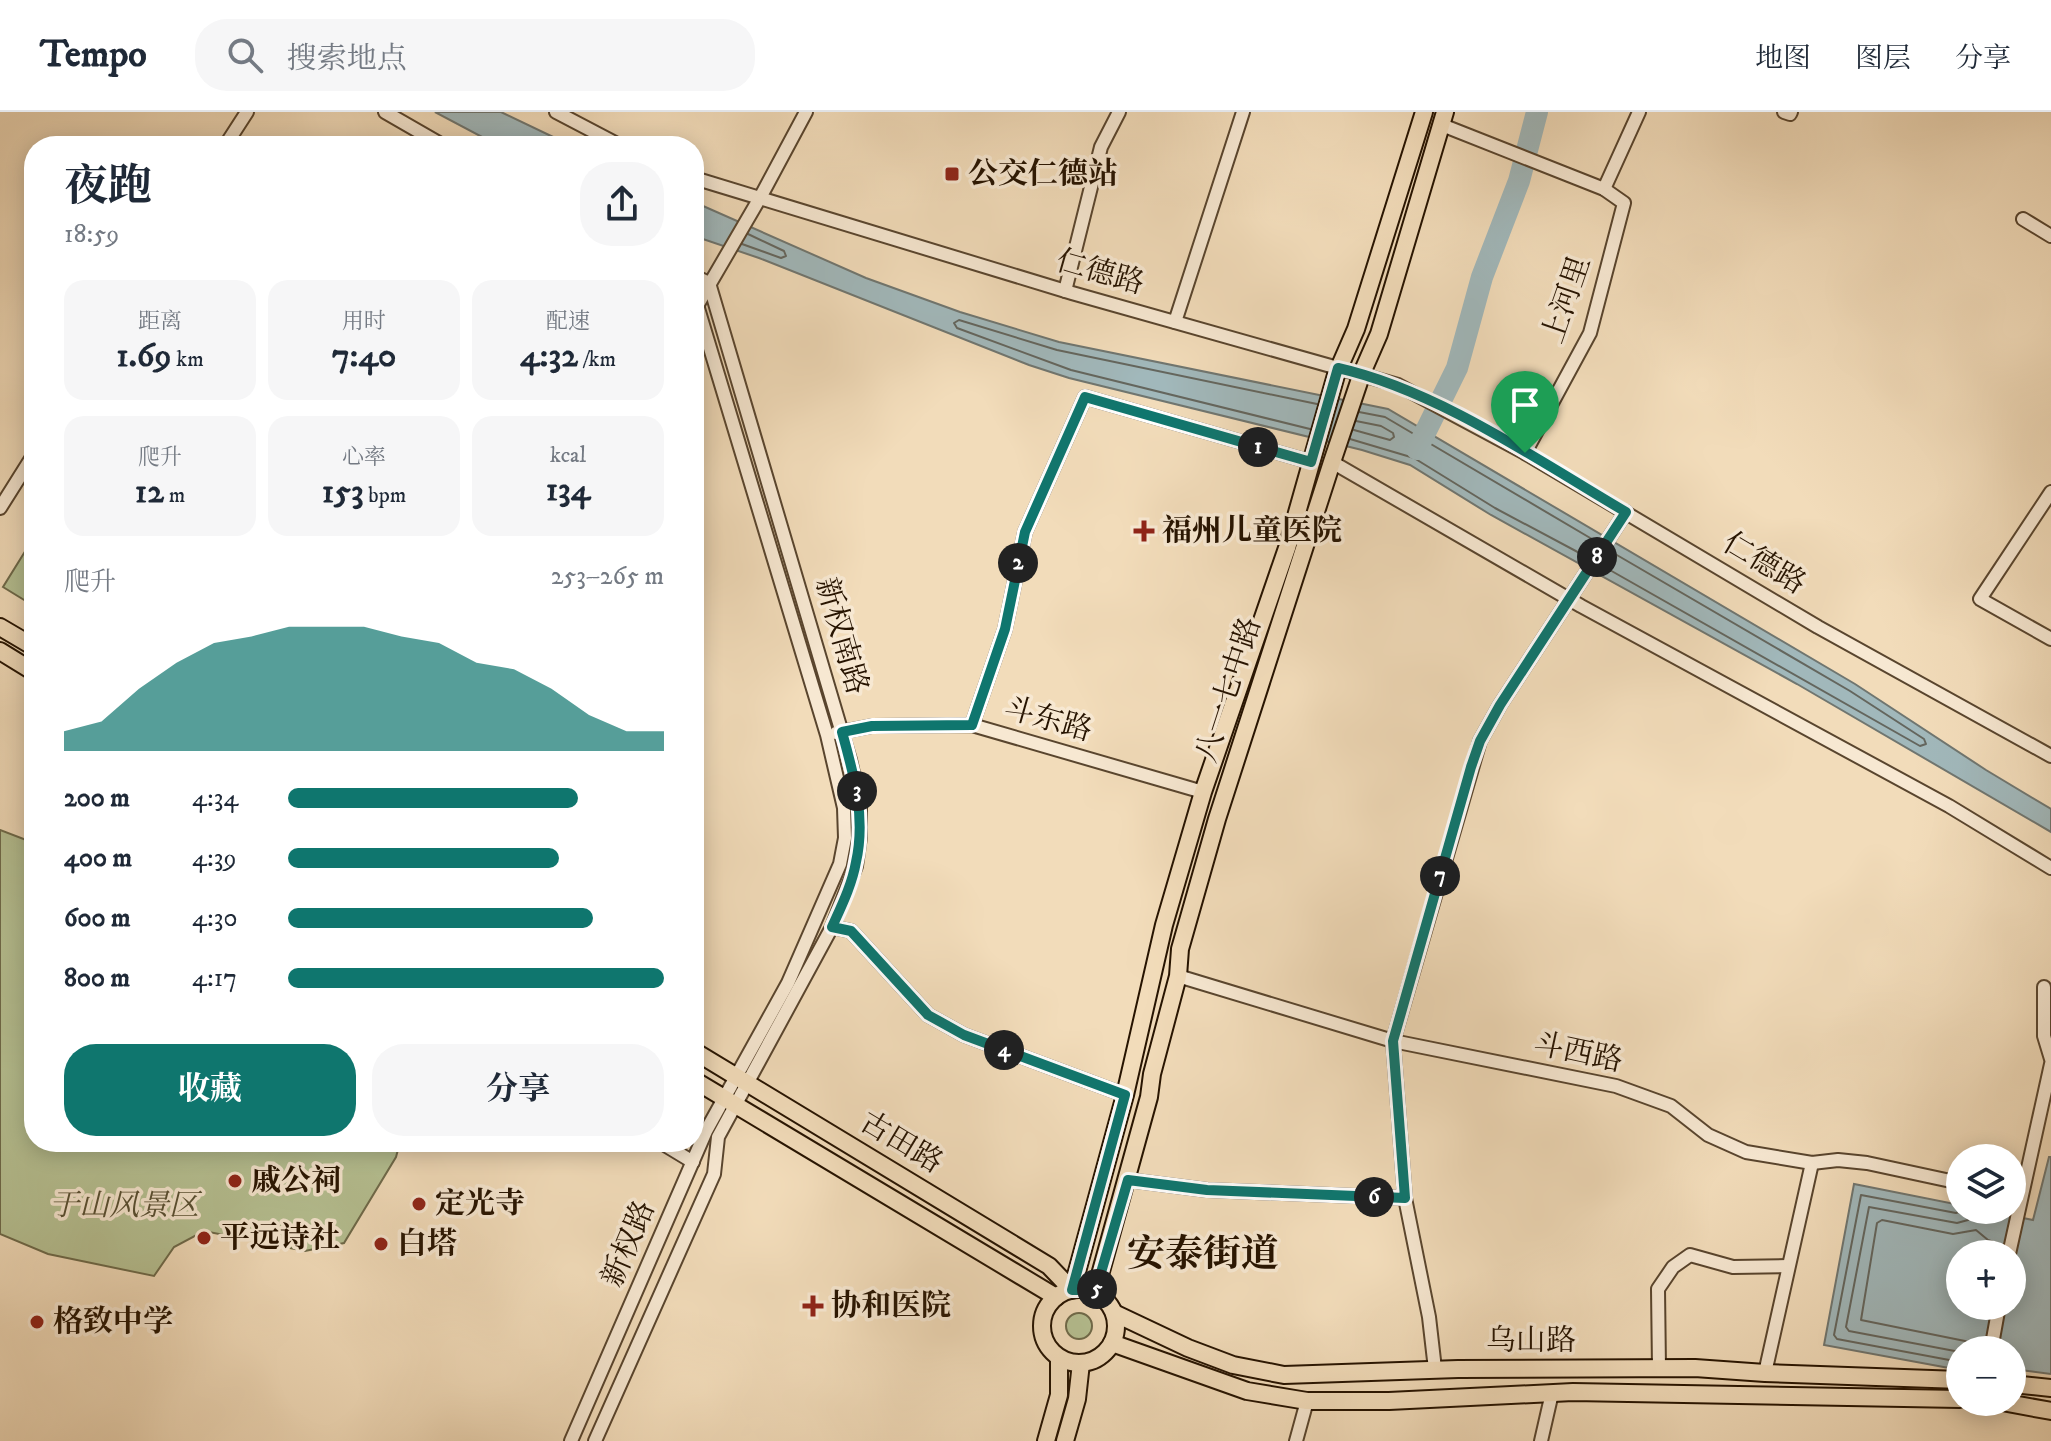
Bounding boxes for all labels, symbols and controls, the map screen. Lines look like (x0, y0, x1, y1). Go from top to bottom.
search box (195, 19, 755, 91)
text: Tempo (40, 31, 147, 79)
icon: search (223, 33, 267, 77)
text: 搜索地点 (287, 41, 407, 78)
text: 地图 (1755, 41, 1811, 76)
text: 图层 (1855, 41, 1911, 76)
text: 分享 (1955, 41, 2011, 76)
place label: 公交仁德站 (968, 156, 1118, 193)
text: 夜跑 (64, 160, 152, 215)
button: share (580, 162, 664, 246)
marker: 公交仁德站 (943, 165, 961, 183)
text: 18:59 (64, 218, 119, 251)
street label: 仁德路 (1052, 243, 1148, 303)
street label: 上河里 (1535, 251, 1599, 349)
text: 距离 (138, 308, 182, 335)
text: 用时 (342, 308, 386, 335)
text: 配速 (546, 308, 590, 335)
text: 1.69 (116, 335, 172, 377)
text: 7:40 (332, 335, 396, 377)
text: 4:32 (520, 335, 578, 377)
text: km (172, 346, 204, 373)
text: /km (578, 346, 616, 373)
pin (1491, 371, 1559, 453)
icon: arrive (1503, 383, 1547, 427)
pin: 1 (1238, 427, 1278, 467)
text: 1 (1254, 433, 1262, 460)
text: kcal (550, 442, 586, 469)
text: 爬升 (138, 444, 182, 471)
text: 心率 (342, 444, 386, 471)
text: 134 (546, 469, 590, 511)
text: 12 (135, 471, 164, 513)
text: 153 (322, 471, 364, 513)
text: m (164, 482, 185, 509)
text: bpm (364, 482, 406, 509)
place label: 福州儿童医院 (1162, 513, 1342, 550)
marker: 福州儿童医院 (1133, 520, 1155, 542)
street label: 仁德路 (1716, 525, 1812, 603)
pin: 8 (1577, 537, 1617, 577)
pin: 2 (998, 543, 1038, 583)
text: 8 (1591, 543, 1603, 570)
text: 2 (1013, 549, 1023, 576)
text: 253–265 m (551, 560, 664, 593)
text: 爬升 (64, 566, 116, 599)
street label: 新权南路 (807, 573, 875, 699)
street label: 八一七中路 (1188, 613, 1270, 767)
street label: 斗东路 (1000, 690, 1096, 750)
pin: 3 (837, 771, 877, 811)
text: 3 (853, 777, 861, 804)
text: 200 m (64, 782, 130, 815)
text: 4:34 (192, 782, 238, 815)
text: 400 m (64, 842, 132, 875)
text: 4:39 (192, 842, 236, 875)
pin: 7 (1420, 856, 1460, 896)
text: 7 (1434, 862, 1446, 889)
text: 600 m (64, 902, 131, 935)
text: 4:30 (192, 902, 237, 935)
text: 800 m (64, 962, 130, 995)
text: 4:17 (192, 962, 237, 995)
street label: 斗西路 (1530, 1026, 1626, 1080)
pin: 4 (984, 1030, 1024, 1070)
text: 4 (998, 1036, 1010, 1063)
button: 收藏 (64, 1044, 356, 1136)
button: 分享 (372, 1044, 664, 1136)
street label: 古田路 (853, 1104, 949, 1182)
map controls (1946, 1144, 2026, 1416)
button: layers (1946, 1144, 2026, 1224)
place label: 戚公祠 (251, 1163, 341, 1200)
marker: 戚公祠 (226, 1172, 244, 1190)
pin: 6 (1354, 1177, 1394, 1217)
text: 6 (1368, 1183, 1380, 1210)
place label: 定光寺 (435, 1186, 525, 1223)
park label: 于山风景区 (49, 1188, 203, 1225)
marker: 定光寺 (410, 1195, 428, 1213)
street label: 新权路 (594, 1195, 664, 1293)
place label: 平远诗社 (220, 1220, 340, 1257)
place label: 白塔 (397, 1226, 457, 1263)
marker: 平远诗社 (195, 1229, 213, 1247)
district label: 安泰街道 (1127, 1231, 1279, 1279)
marker: 白塔 (372, 1235, 390, 1253)
button: + (1946, 1240, 2026, 1320)
pin: 5 (1077, 1269, 1117, 1309)
text: 5 (1092, 1275, 1102, 1302)
place label: 协和医院 (831, 1288, 951, 1325)
marker: 协和医院 (802, 1295, 824, 1317)
place label: 格致中学 (53, 1304, 173, 1341)
marker: 格致中学 (28, 1313, 46, 1331)
street label: 乌山路 (1486, 1323, 1576, 1360)
button: − (1946, 1336, 2026, 1416)

